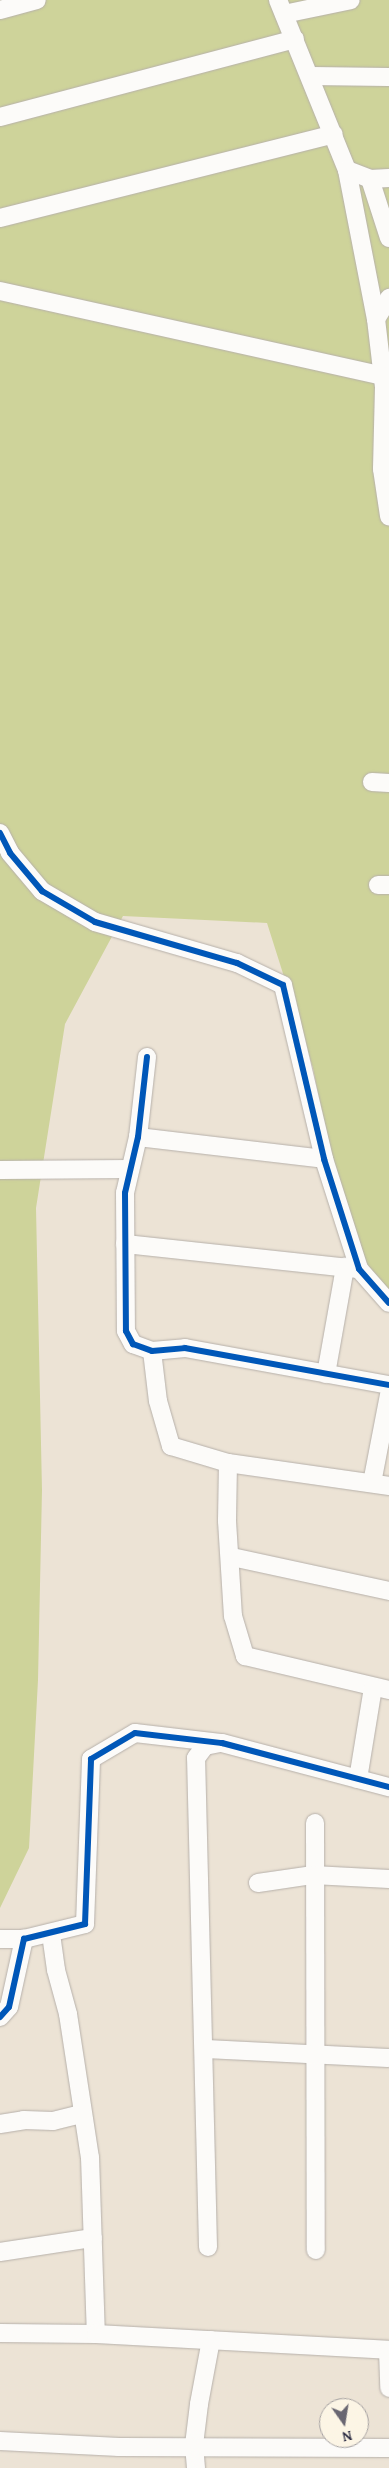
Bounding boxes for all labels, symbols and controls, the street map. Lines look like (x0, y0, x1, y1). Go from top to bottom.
north arrow (319, 2398, 369, 2448)
text: N (340, 2426, 354, 2447)

